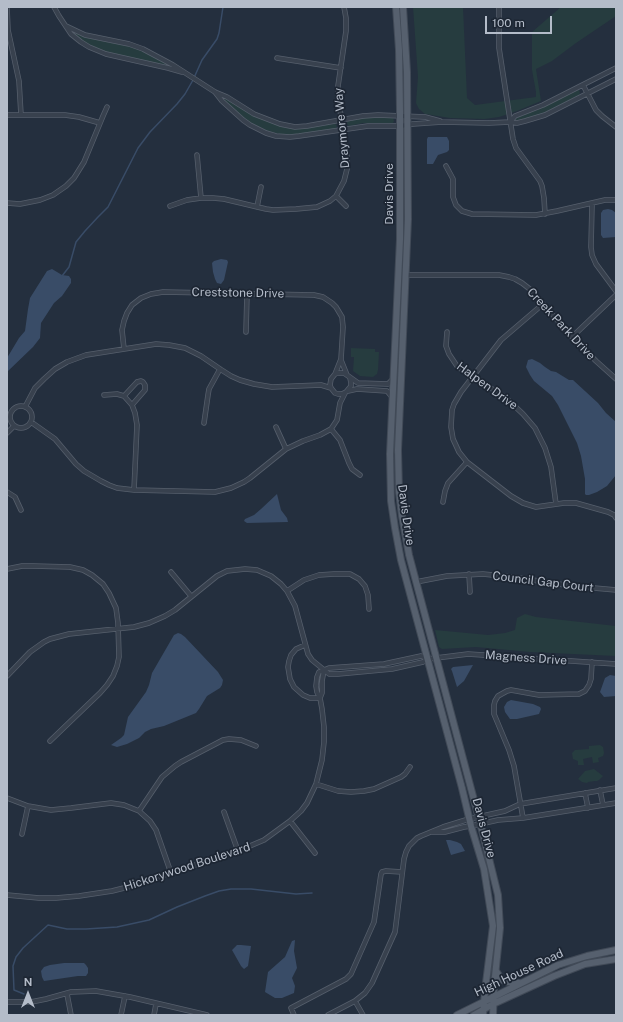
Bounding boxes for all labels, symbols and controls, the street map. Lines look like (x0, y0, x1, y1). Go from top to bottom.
scale bar (487, 8, 554, 34)
text: 100 m (492, 16, 525, 30)
street label: Draymore Way (331, 87, 353, 169)
street label: Davis Drive (382, 163, 396, 225)
street label: Creststone Drive (191, 285, 285, 301)
street label: Creek Park Drive (524, 285, 598, 363)
street label: Halpen Drive (454, 359, 520, 413)
street label: Davis Drive (395, 484, 417, 546)
street label: Council Gap Court (492, 569, 594, 595)
street label: Magness Drive (485, 648, 567, 668)
street label: Davis Drive (469, 796, 499, 860)
street label: Hickorywood Boulevard (122, 840, 252, 894)
street label: High House Road (472, 946, 566, 1000)
north arrow (8, 974, 48, 1014)
text: N (24, 976, 32, 988)

